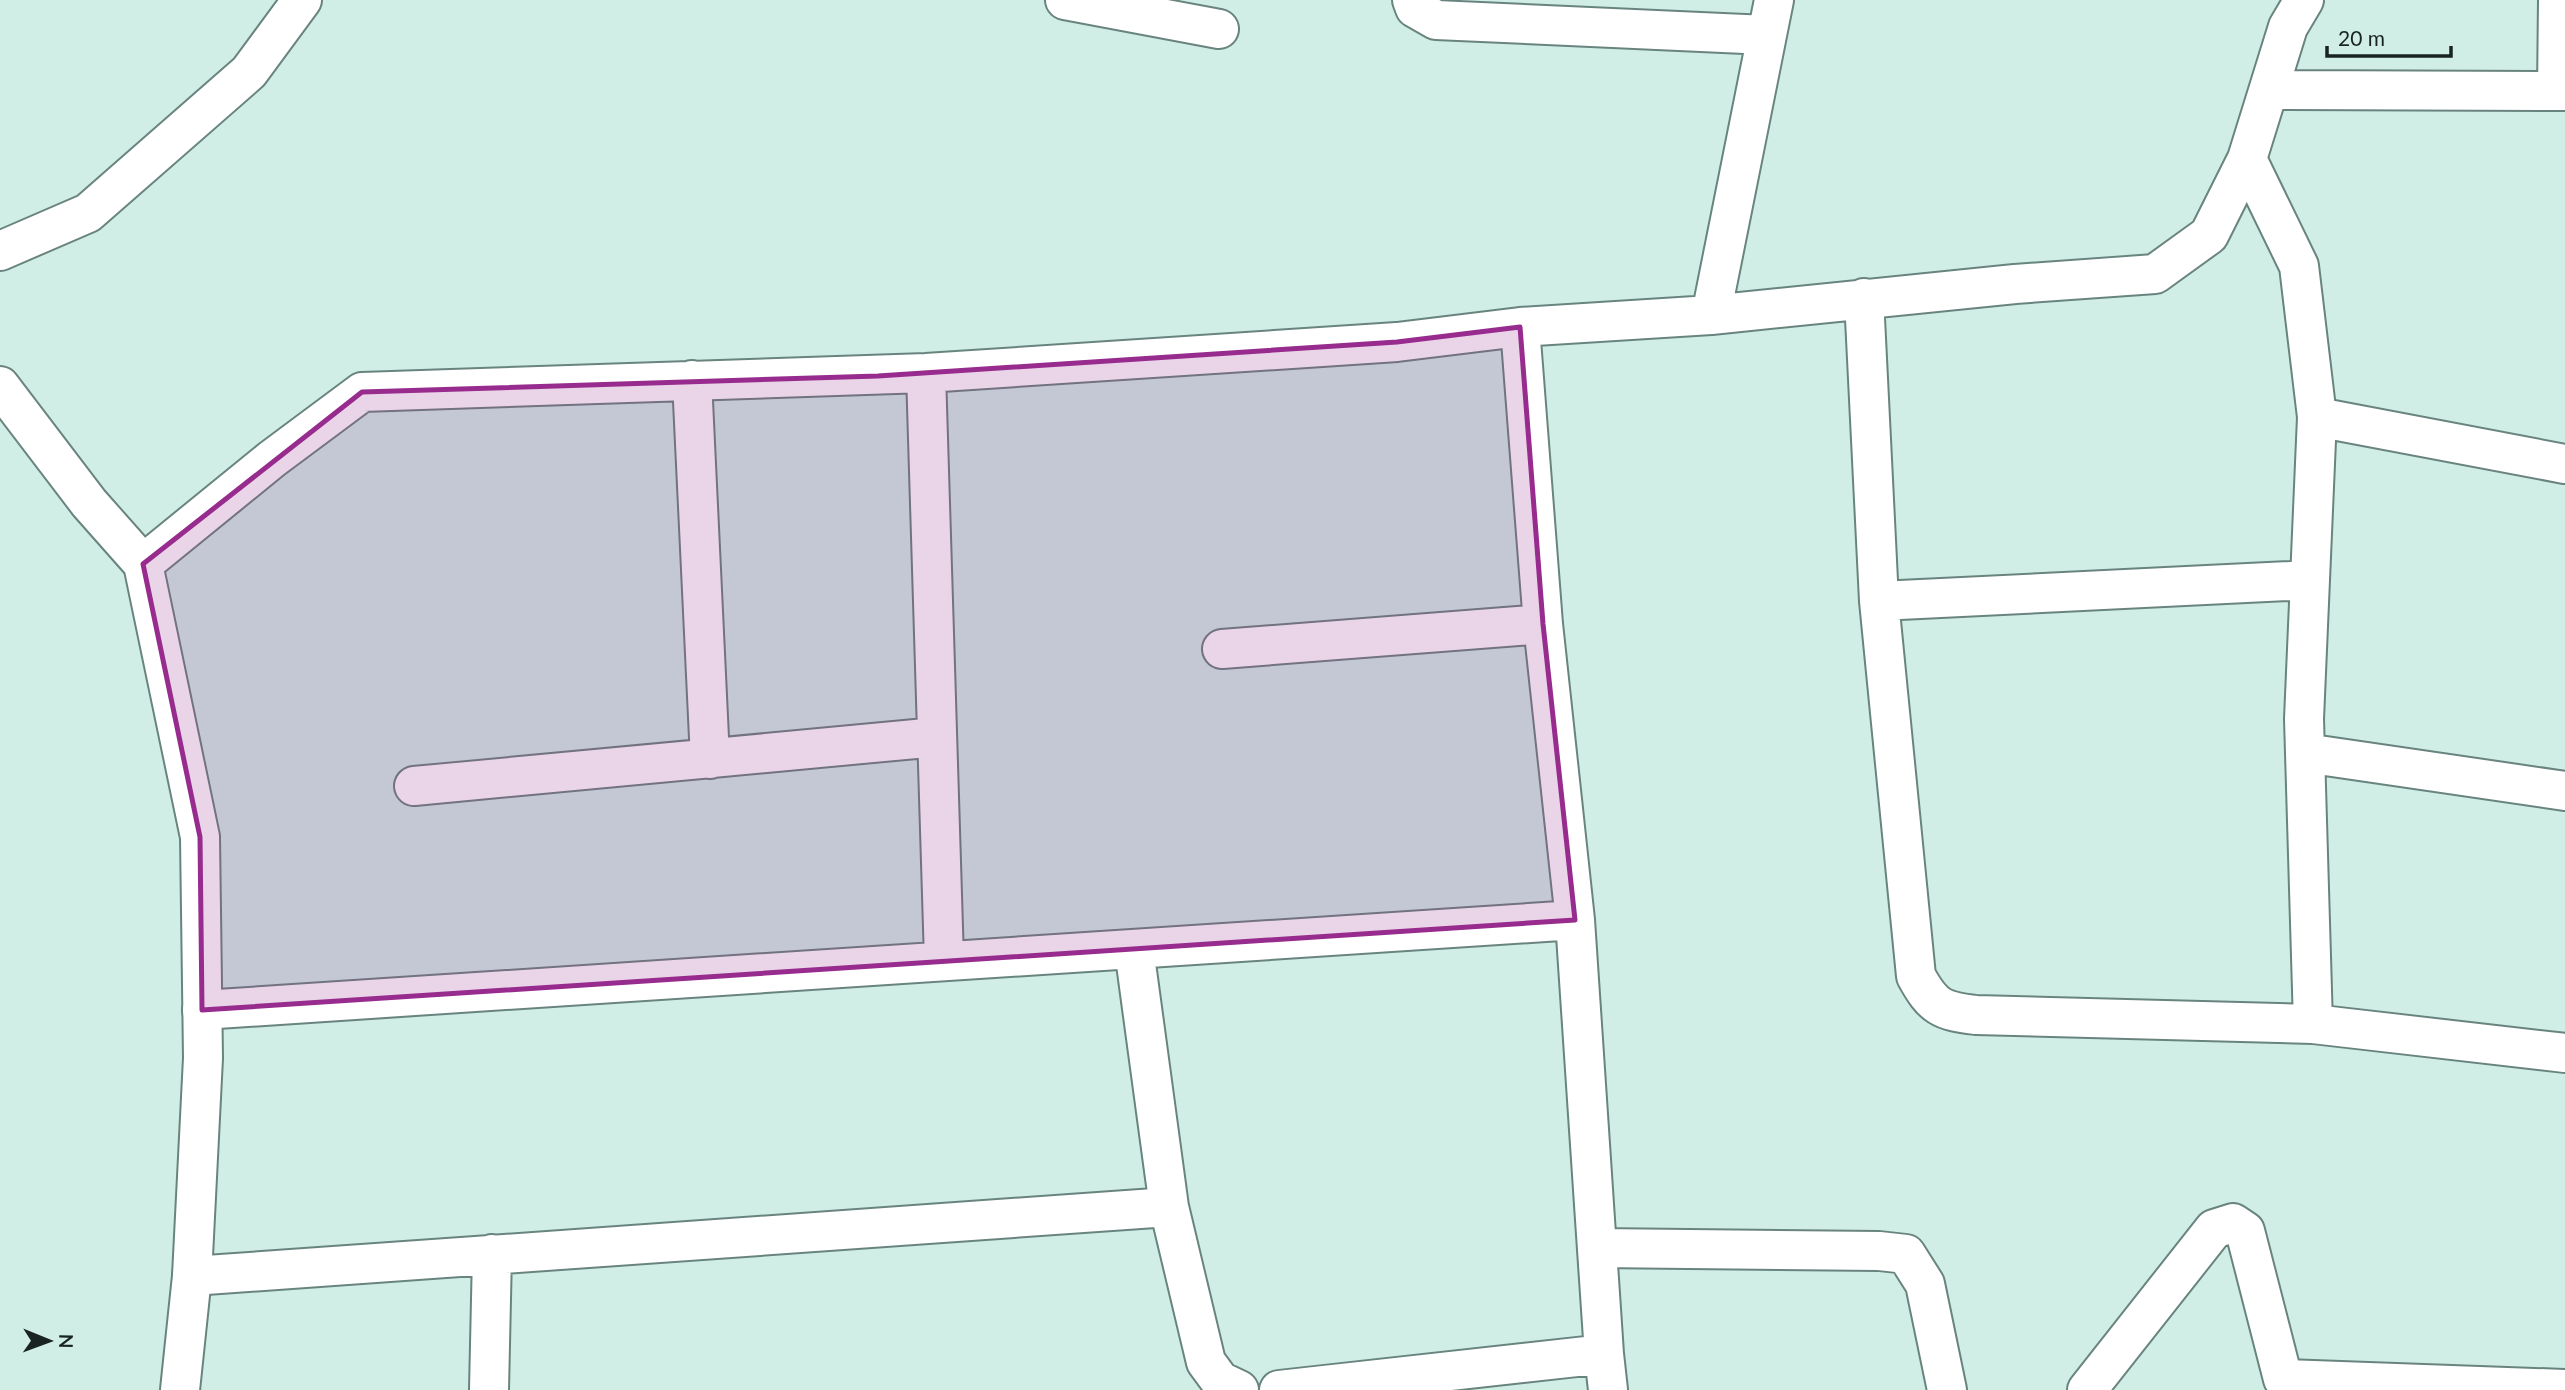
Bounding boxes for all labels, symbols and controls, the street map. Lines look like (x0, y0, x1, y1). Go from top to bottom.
scale bar (2327, 14, 2451, 58)
text: 20 m (2338, 25, 2385, 50)
north arrow (14, 1306, 84, 1376)
text: N (55, 1334, 78, 1349)

